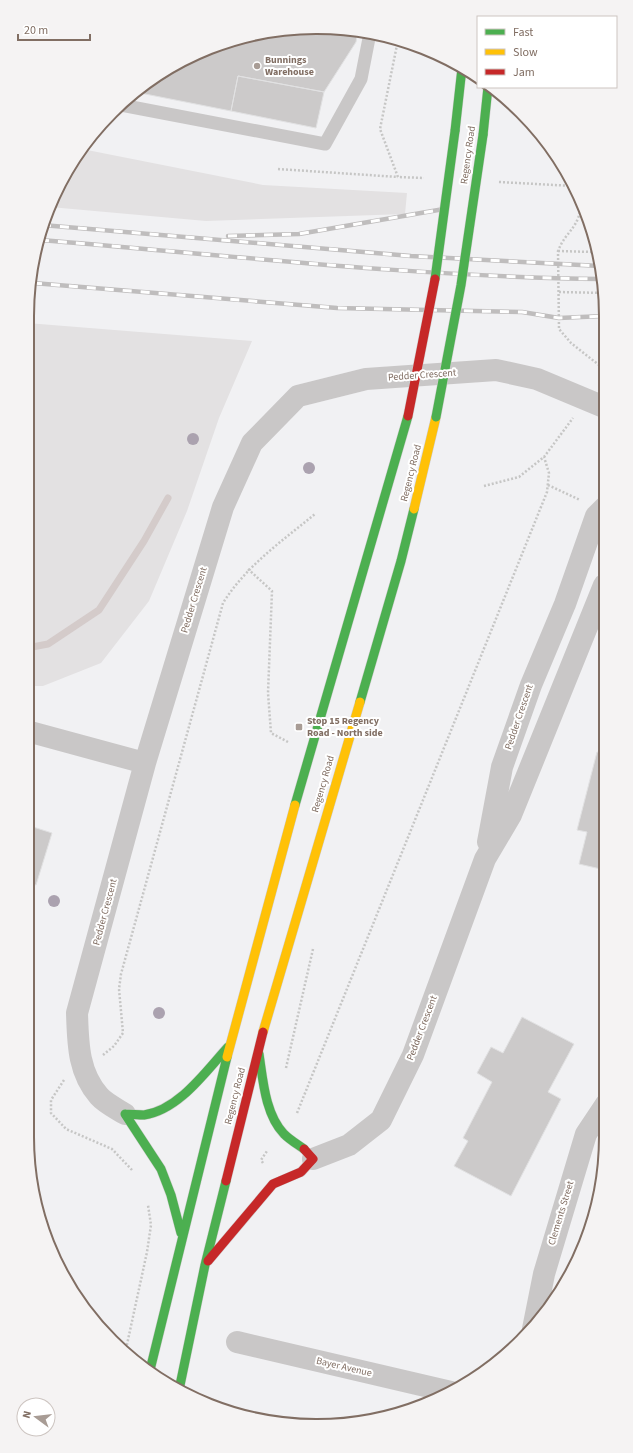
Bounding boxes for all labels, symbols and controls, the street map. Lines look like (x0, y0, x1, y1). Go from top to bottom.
scale bar (18, 16, 90, 42)
legend (477, 16, 617, 88)
text: 20 m (24, 22, 48, 39)
text: Fast (513, 24, 533, 41)
text: Slow (513, 44, 538, 61)
place label: Bunnings Warehouse (265, 53, 314, 79)
marker: Bunnings Warehouse (252, 61, 262, 71)
text: Jam (513, 64, 535, 81)
street label: Regency Road (457, 125, 479, 185)
street label: Pedder Crescent (387, 366, 457, 384)
street label: Regency Road (397, 443, 425, 503)
street label: Pedder Crescent (177, 565, 211, 635)
street label: Pedder Crescent (501, 682, 537, 752)
place label: Stop 15 Regency Road - North side (307, 714, 383, 740)
marker: Stop 15 Regency Road - North side (294, 722, 304, 732)
street label: Regency Road (308, 754, 338, 814)
street label: Pedder Crescent (89, 877, 121, 947)
street label: Pedder Crescent (403, 993, 441, 1062)
street label: Regency Road (221, 1066, 249, 1126)
street label: Clements Street (545, 1179, 578, 1247)
street label: Bayer Avenue (315, 1354, 373, 1380)
north arrow (16, 1397, 56, 1437)
text: N (19, 1409, 35, 1420)

